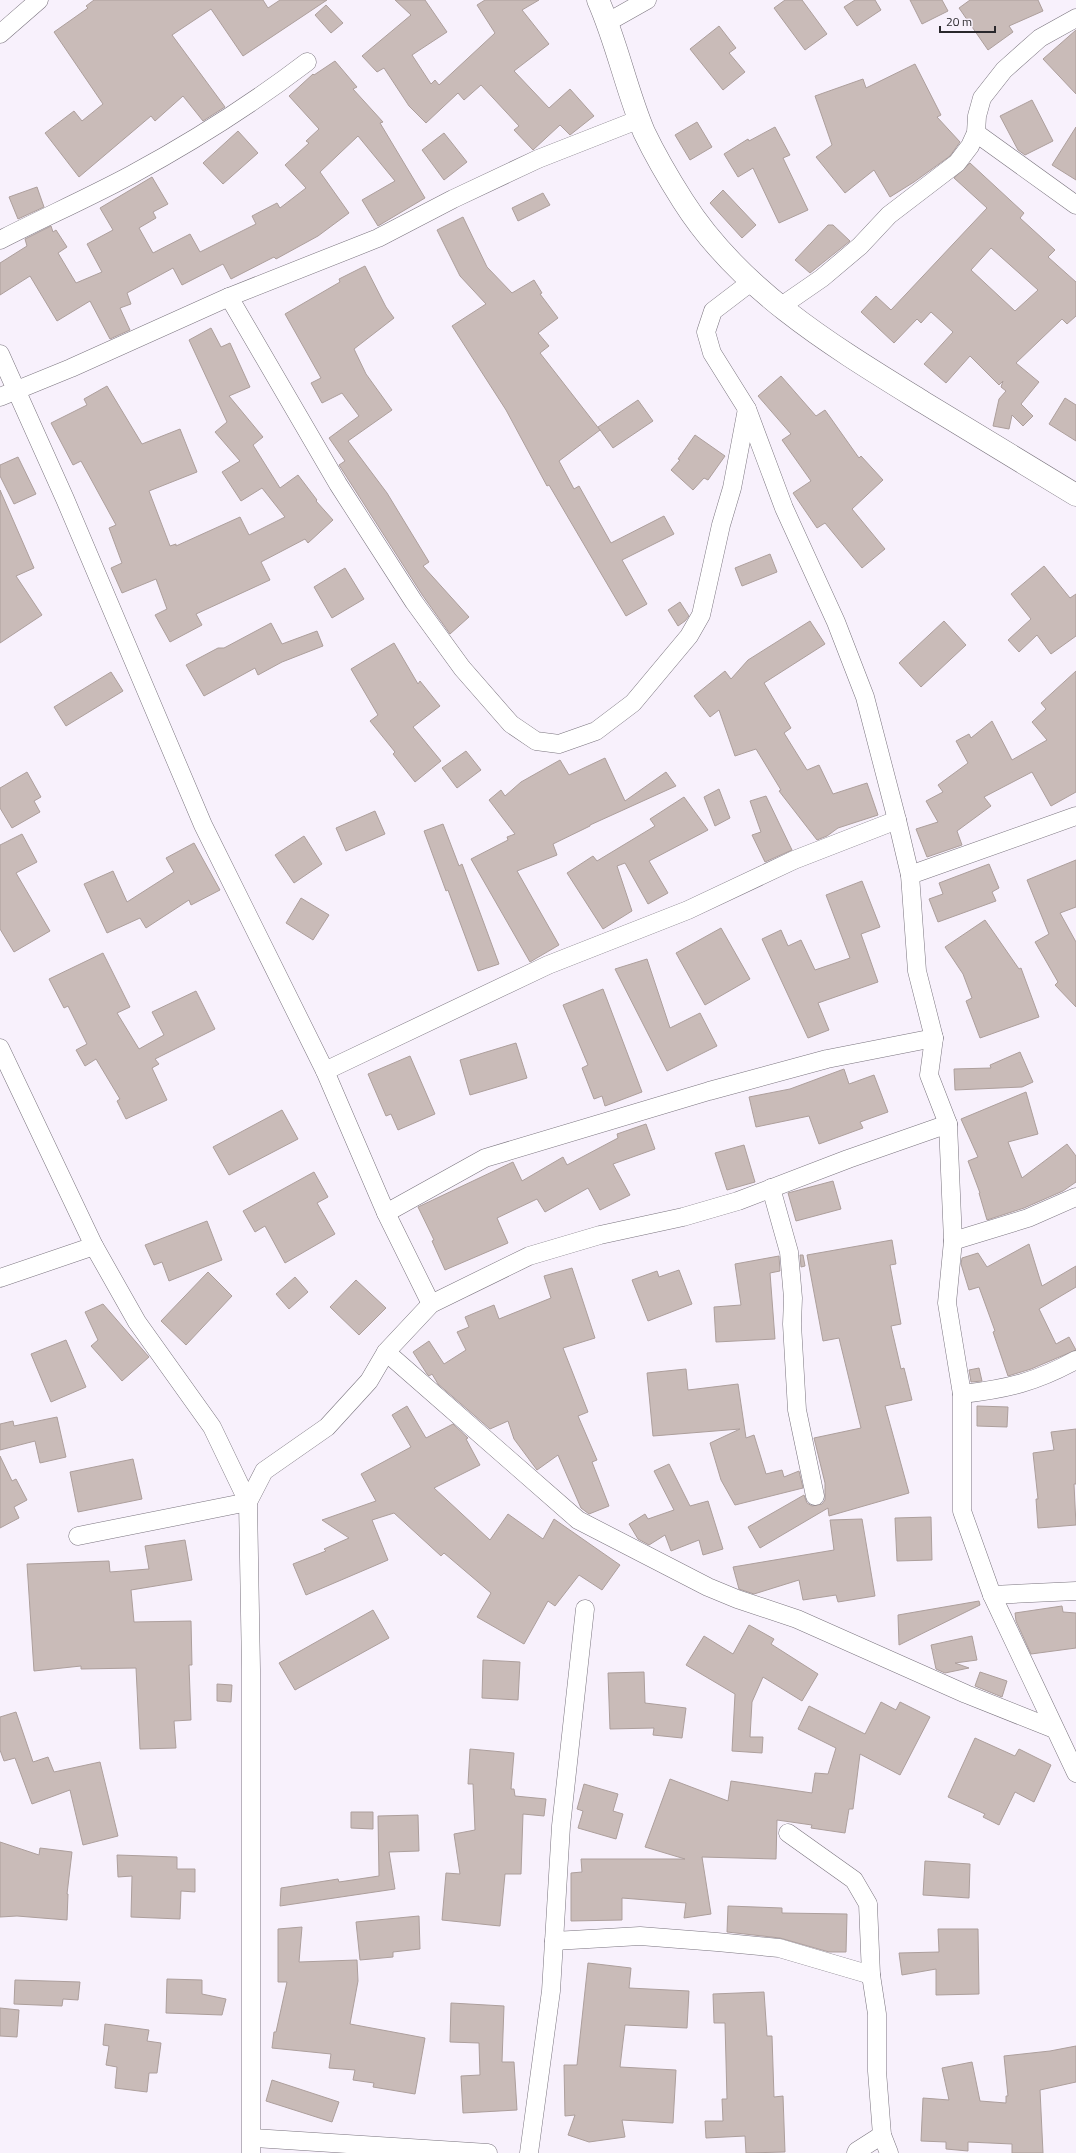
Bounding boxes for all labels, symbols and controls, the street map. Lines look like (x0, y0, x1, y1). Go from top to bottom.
scale bar (940, 8, 995, 34)
text: 20 m (946, 12, 972, 31)

